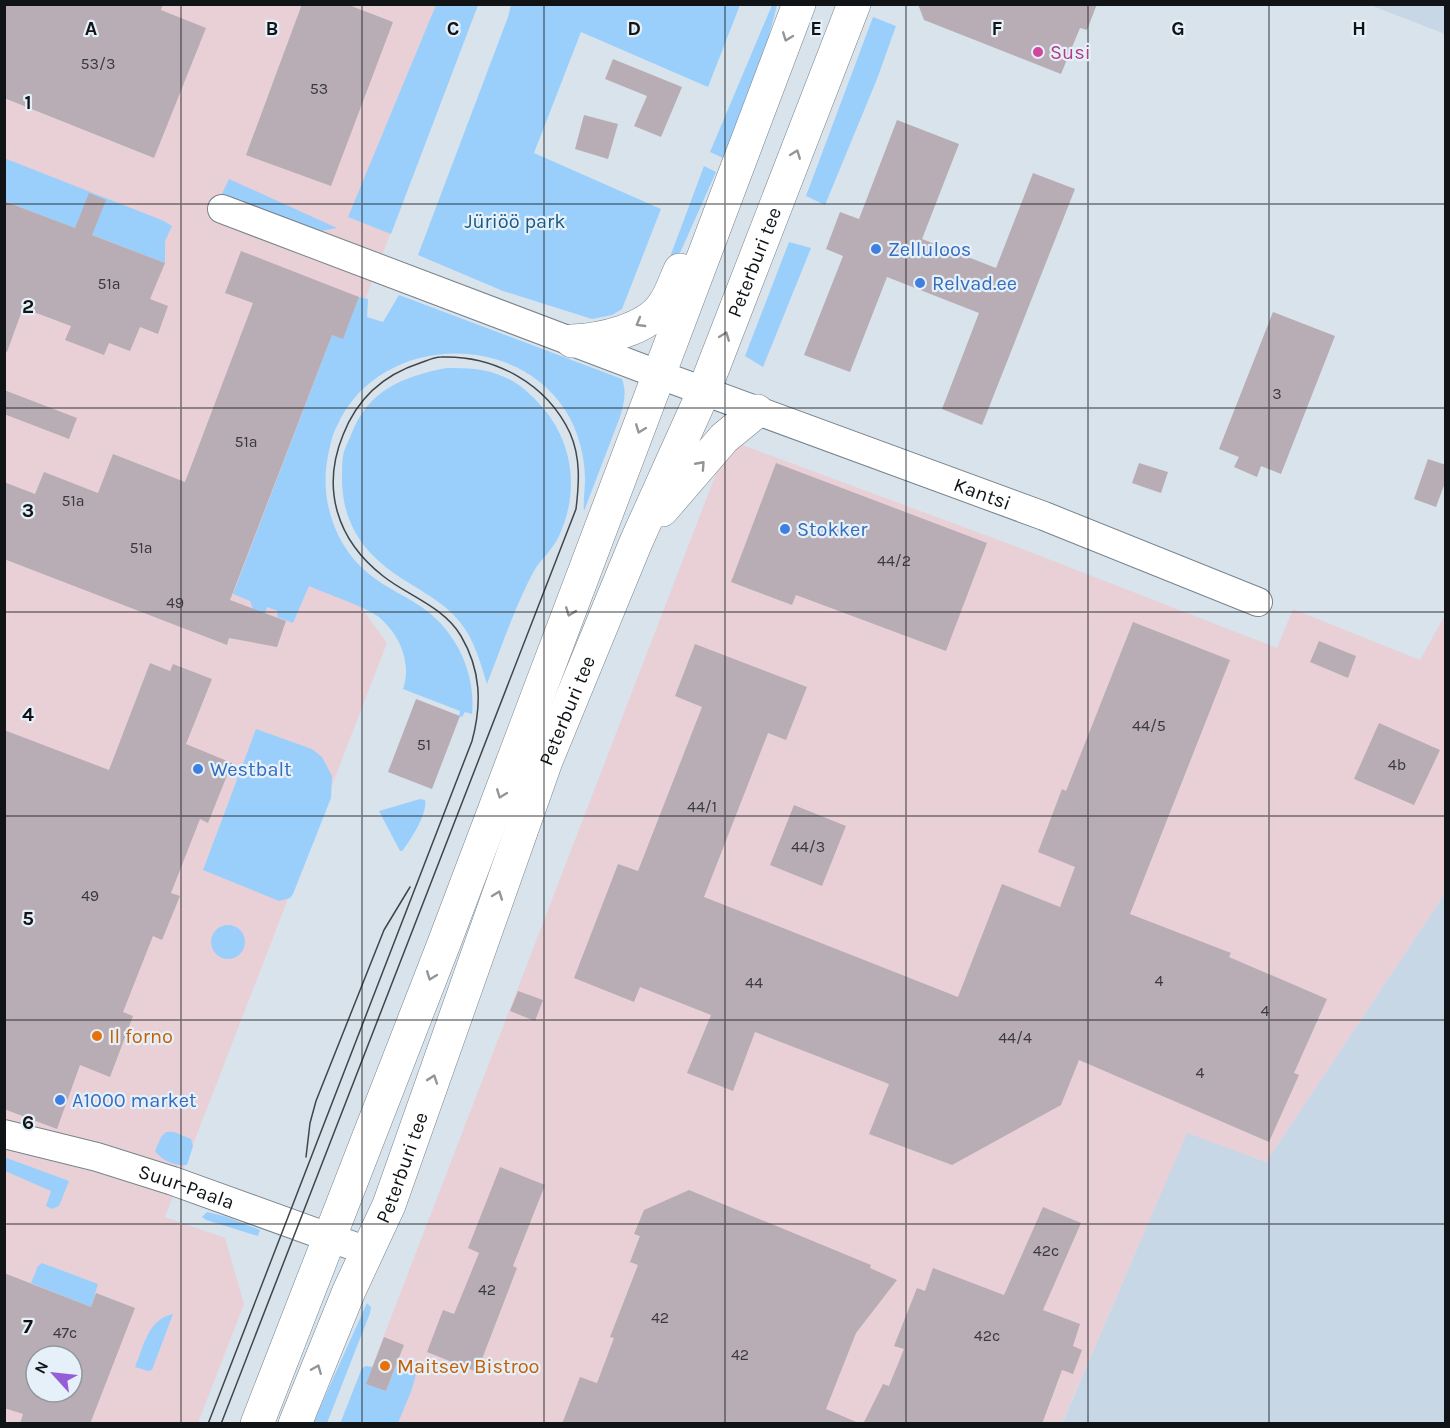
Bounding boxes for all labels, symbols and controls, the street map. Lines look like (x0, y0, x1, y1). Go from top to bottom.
text: A (85, 17, 98, 40)
text: B (266, 17, 278, 40)
text: C (447, 17, 459, 40)
text: D (627, 17, 641, 40)
text: E (810, 17, 822, 40)
text: F (992, 17, 1003, 40)
text: G (1171, 17, 1185, 40)
text: H (1352, 17, 1366, 40)
one-way arrow (781, 32, 794, 42)
place label: Susi (1050, 41, 1091, 64)
marker: Susi (1031, 45, 1045, 59)
house number: 53/3 (81, 54, 115, 73)
house number: 53 (310, 79, 328, 98)
text: 1 (24, 91, 32, 114)
one-way arrow (789, 150, 801, 161)
street label: Peterburi tee (722, 204, 786, 320)
park label: Jüriöö park (464, 210, 566, 233)
place label: Zelluloos (888, 238, 971, 261)
marker: Zelluloos (869, 242, 883, 256)
place label: Relvad.ee (932, 272, 1017, 295)
house number: 51a (97, 274, 121, 293)
marker: Relvad.ee (913, 276, 927, 290)
text: 2 (22, 295, 34, 318)
one-way arrow (636, 316, 646, 327)
one-way arrow (718, 331, 731, 342)
house number: 3 (1272, 384, 1282, 403)
one-way arrow (634, 424, 647, 434)
house number: 51a (234, 432, 258, 451)
one-way arrow (694, 461, 705, 472)
street label: Kantsi (951, 472, 1014, 514)
house number: 51a (61, 491, 85, 510)
text: 3 (22, 499, 34, 522)
place label: Stokker (797, 518, 868, 541)
marker: Stokker (778, 522, 792, 536)
house number: 51a (129, 538, 153, 557)
house number: 44/2 (877, 551, 911, 570)
house number: 49 (166, 593, 184, 612)
one-way arrow (565, 606, 578, 616)
street label: Peterburi tee (534, 652, 600, 769)
text: 4 (22, 703, 34, 726)
house number: 44/5 (1132, 716, 1166, 735)
house number: 51 (417, 735, 431, 754)
house number: 4b (1388, 755, 1406, 774)
place label: Westbalt (210, 758, 292, 781)
marker: Westbalt (191, 762, 205, 776)
one-way arrow (496, 788, 508, 799)
house number: 44/1 (687, 797, 717, 816)
house number: 44/3 (791, 837, 825, 856)
house number: 49 (81, 886, 99, 905)
one-way arrow (491, 890, 504, 901)
text: 5 (22, 907, 34, 930)
one-way arrow (426, 970, 439, 981)
house number: 4 (1155, 971, 1164, 990)
house number: 44 (745, 973, 763, 992)
house number: 4 (1261, 1001, 1270, 1020)
place label: Il forno (109, 1025, 173, 1048)
house number: 44/4 (998, 1028, 1032, 1047)
marker: Il forno (90, 1029, 104, 1043)
house number: 4 (1196, 1063, 1205, 1082)
one-way arrow (425, 1074, 438, 1085)
place label: A1000 market (72, 1089, 197, 1112)
marker: A1000 market (53, 1093, 67, 1107)
street label: Peterburi tee (371, 1109, 432, 1227)
text: 6 (22, 1111, 34, 1134)
street label: Suur-Paala (136, 1159, 238, 1214)
house number: 42c (1033, 1241, 1059, 1260)
house number: 42 (478, 1280, 496, 1299)
house number: 42 (651, 1308, 669, 1327)
text: 7 (23, 1315, 33, 1338)
house number: 47c (53, 1323, 77, 1342)
house number: 42c (974, 1326, 1000, 1345)
north arrow (24, 1344, 84, 1404)
house number: 42 (731, 1345, 749, 1364)
place label: Maitsev Bistroo (397, 1355, 540, 1378)
text: N (30, 1358, 52, 1377)
marker: Maitsev Bistroo (378, 1359, 392, 1373)
one-way arrow (310, 1365, 322, 1376)

